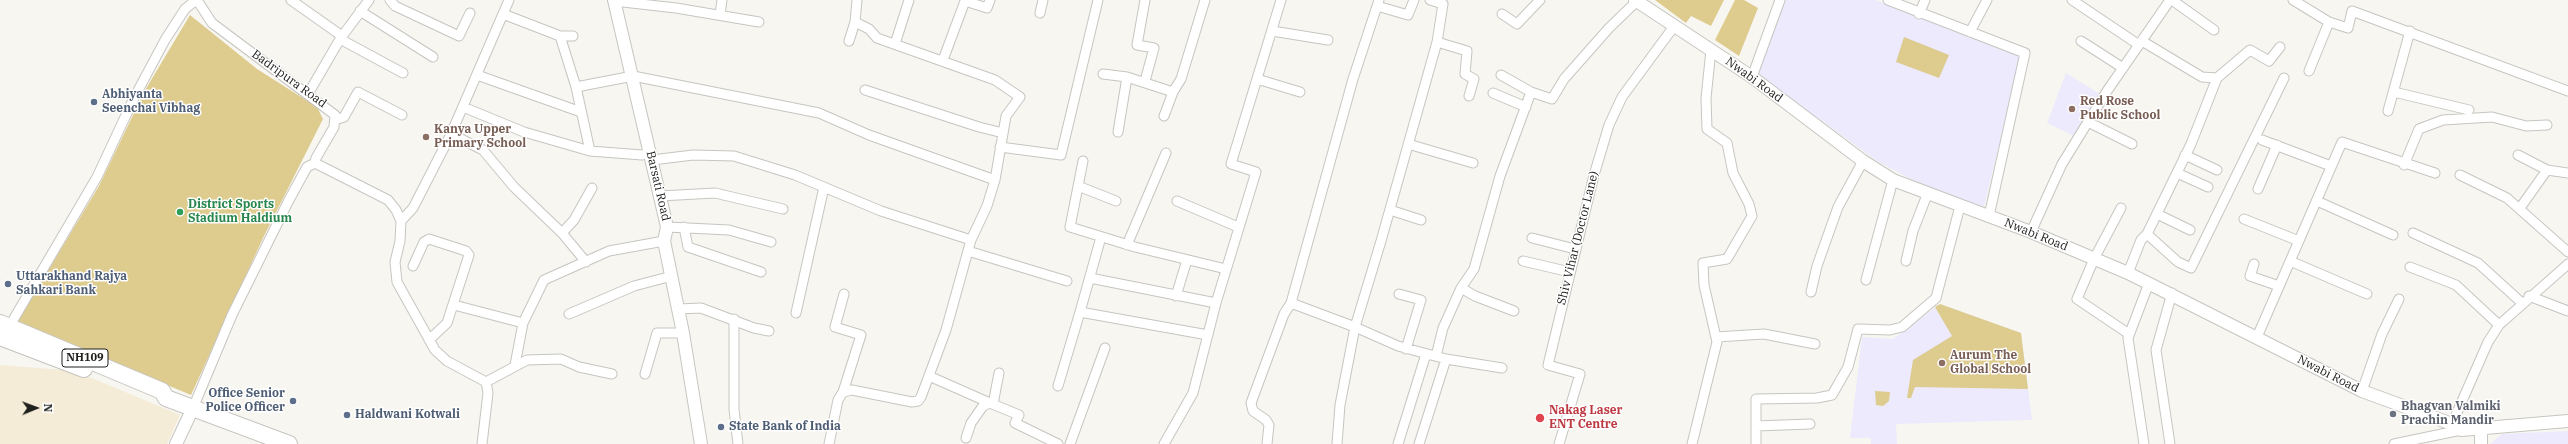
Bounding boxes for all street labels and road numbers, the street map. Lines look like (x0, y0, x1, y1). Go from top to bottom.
street label: Badripura Road (249, 47, 329, 111)
street label: Nwabi Road (1723, 54, 1785, 106)
street label: Barsati Road (643, 149, 673, 223)
street label: Shiv Vihar (Doctor Lane) (1554, 170, 1602, 306)
street label: Nwabi Road (2002, 216, 2070, 254)
road number: NH109 (62, 349, 108, 367)
street label: Nwabi Road (2295, 352, 2361, 396)

